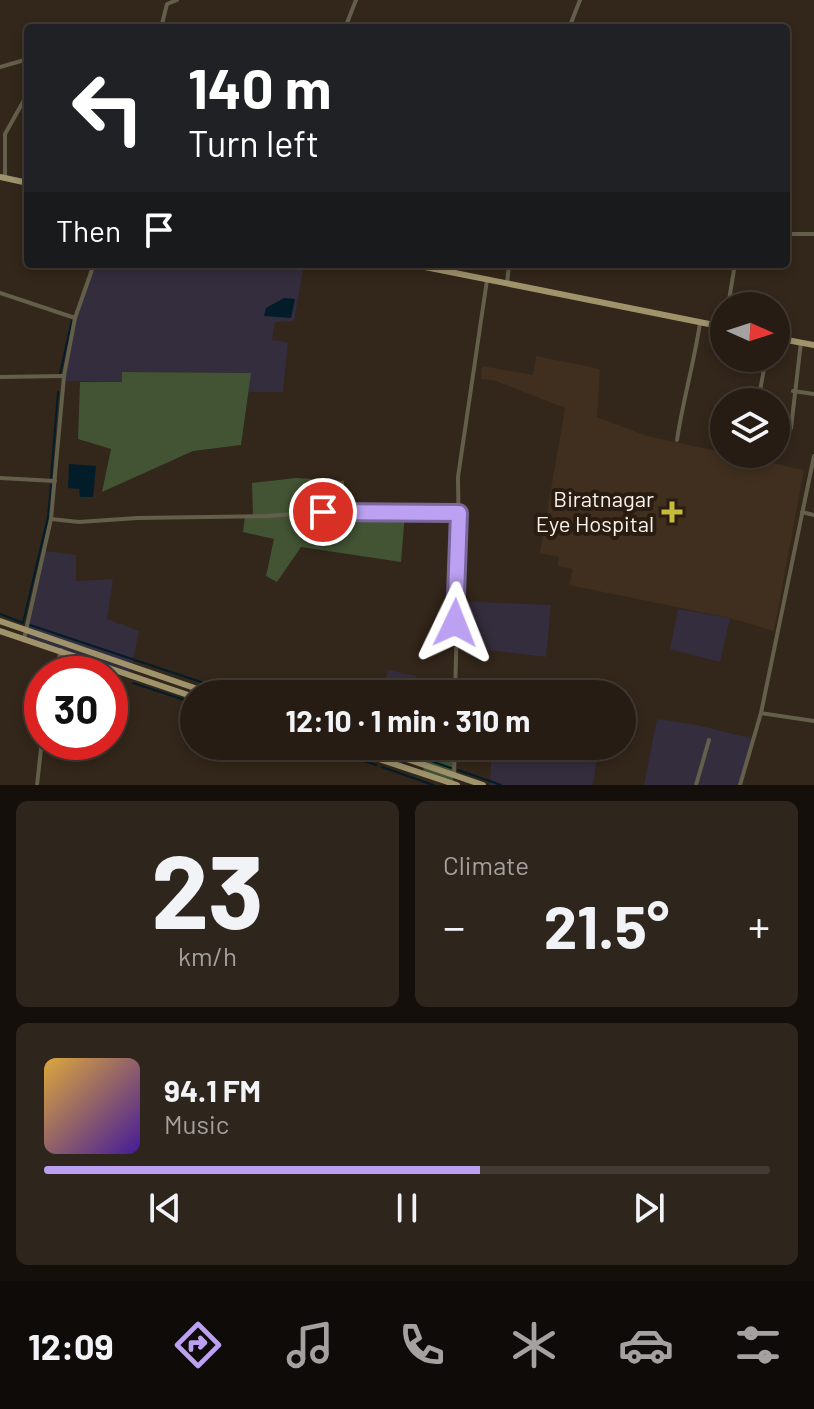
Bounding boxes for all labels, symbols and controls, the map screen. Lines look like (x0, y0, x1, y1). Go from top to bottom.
text: 140 m (188, 53, 332, 120)
icon: left (56, 56, 160, 160)
text: Turn left (188, 121, 319, 164)
icon: arrive (137, 208, 181, 252)
text: Then (56, 212, 121, 248)
north arrow (710, 292, 790, 372)
map controls (710, 292, 790, 468)
button: layers (710, 388, 790, 468)
pin (289, 478, 357, 546)
place label: Biratnagar Eye Hospital (536, 485, 654, 536)
icon: arrive (301, 490, 345, 534)
marker: Biratnagar Eye Hospital (661, 501, 683, 523)
position arrow (413, 581, 497, 665)
speed limit sign: 30 (24, 656, 128, 760)
text: 12:10 · 1 min · 310 m (286, 702, 530, 738)
text: 23 (151, 825, 264, 950)
text: Climate (443, 849, 529, 880)
text: 21.5° (544, 889, 669, 961)
text: − (443, 899, 465, 952)
text: + (748, 899, 770, 952)
text: km/h (178, 940, 237, 971)
text: 94.1 FM (164, 1072, 261, 1108)
text: Music (164, 1108, 229, 1139)
icon: previous (143, 1186, 187, 1230)
icon: pause (385, 1186, 429, 1230)
icon: next (627, 1186, 671, 1230)
icon: directions (170, 1317, 226, 1373)
icon: music (282, 1317, 338, 1373)
icon: phone (394, 1317, 450, 1373)
icon: climate (506, 1317, 562, 1373)
icon: car (618, 1317, 674, 1373)
icon: filters (730, 1317, 786, 1373)
text: 12:09 (28, 1324, 114, 1367)

